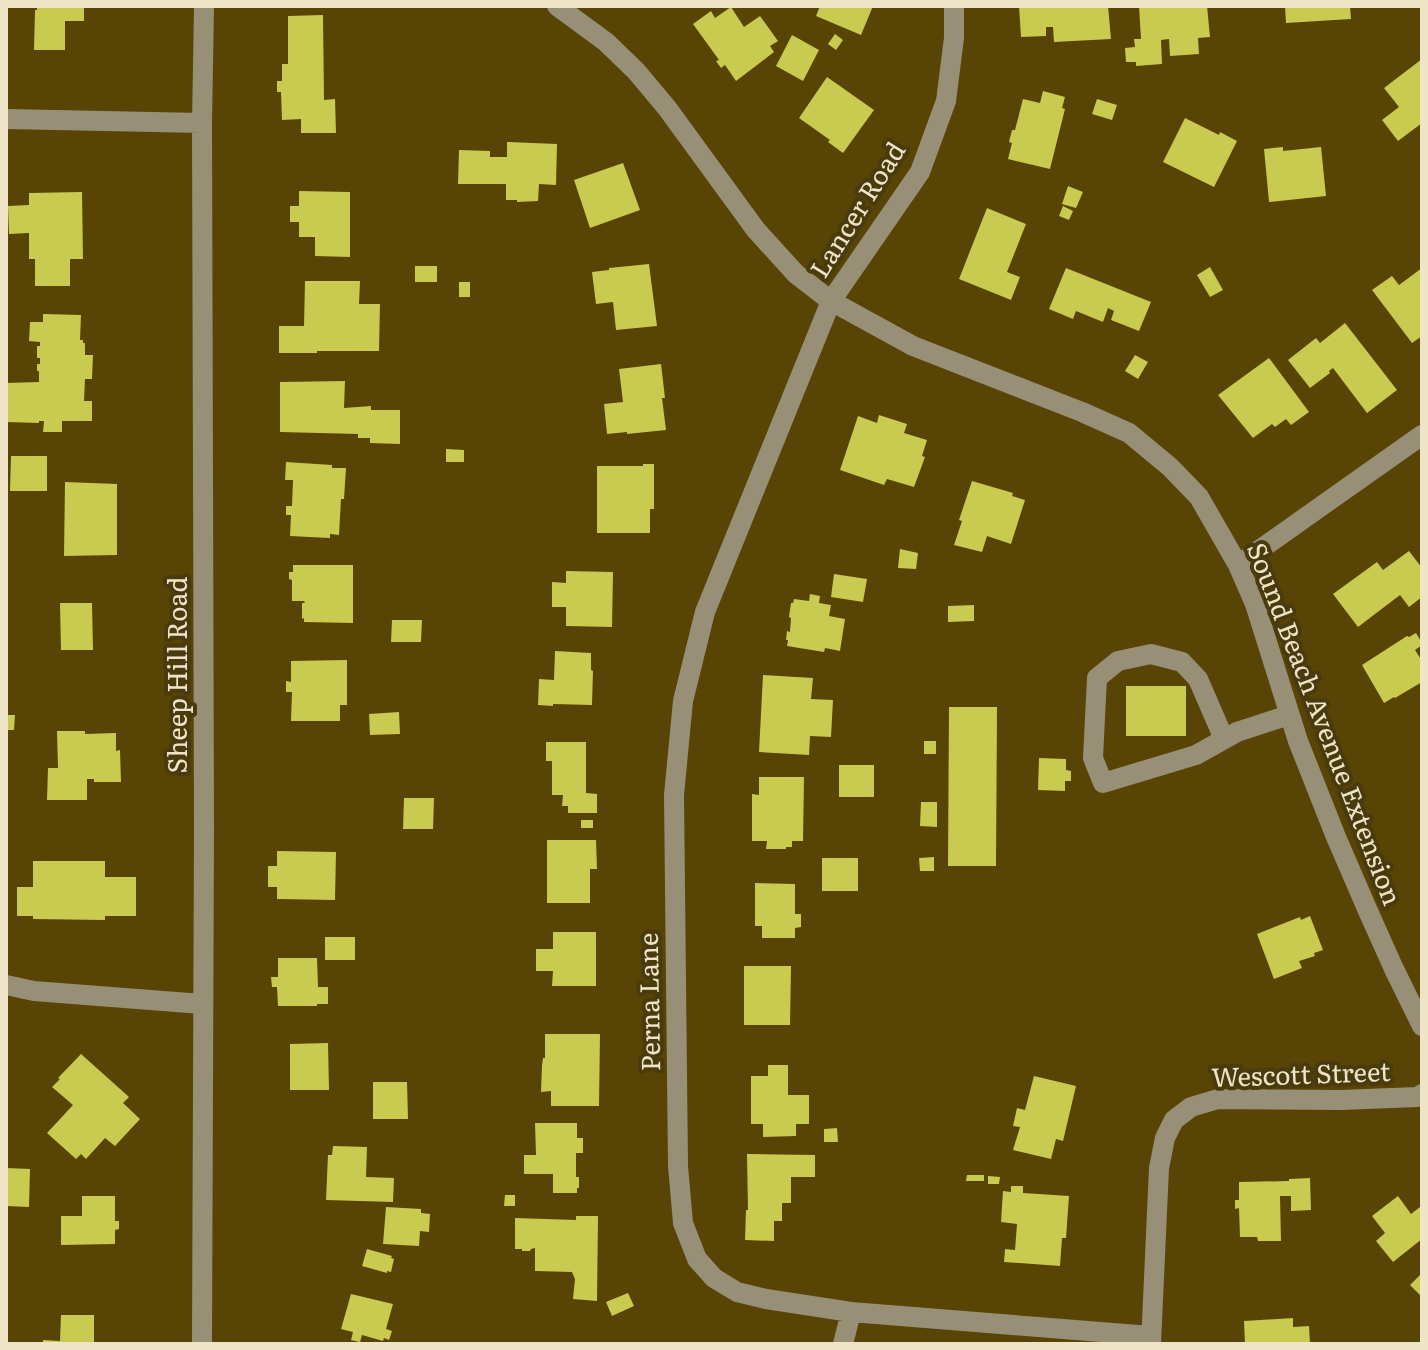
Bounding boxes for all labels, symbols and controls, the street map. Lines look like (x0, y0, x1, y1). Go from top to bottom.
street label: Lancer Road (799, 133, 913, 284)
street label: Sound Beach Avenue Extension (1239, 536, 1414, 910)
street label: Sheep Hill Road (156, 577, 195, 773)
street label: Perna Lane (627, 932, 668, 1072)
street label: Wescott Street (1211, 1050, 1392, 1095)

